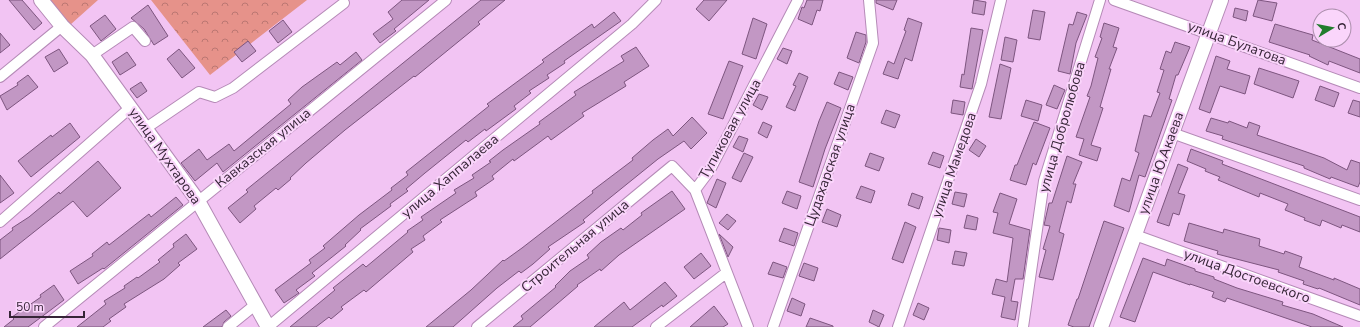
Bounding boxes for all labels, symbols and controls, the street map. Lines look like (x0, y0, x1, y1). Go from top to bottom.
north arrow (1312, 8, 1352, 48)
street label: улица Булатова (1185, 16, 1289, 70)
text: С (1333, 21, 1349, 32)
street label: улица Добролюбова (1034, 59, 1090, 195)
street label: Тупиковая улица (695, 76, 765, 182)
street label: Цудахарская улица (800, 101, 860, 229)
street label: улица Мухтарова (124, 104, 206, 208)
street label: Кавказская улица (211, 104, 315, 192)
street label: улица Ю.Акаева (1134, 109, 1188, 217)
street label: улица Мамедова (927, 110, 981, 220)
street label: улица Хаппалаева (397, 130, 503, 222)
street label: Строительная улица (517, 195, 633, 297)
street label: улица Достоевского (1181, 244, 1313, 308)
scale bar (10, 293, 84, 319)
text: 50 m (16, 299, 44, 315)

